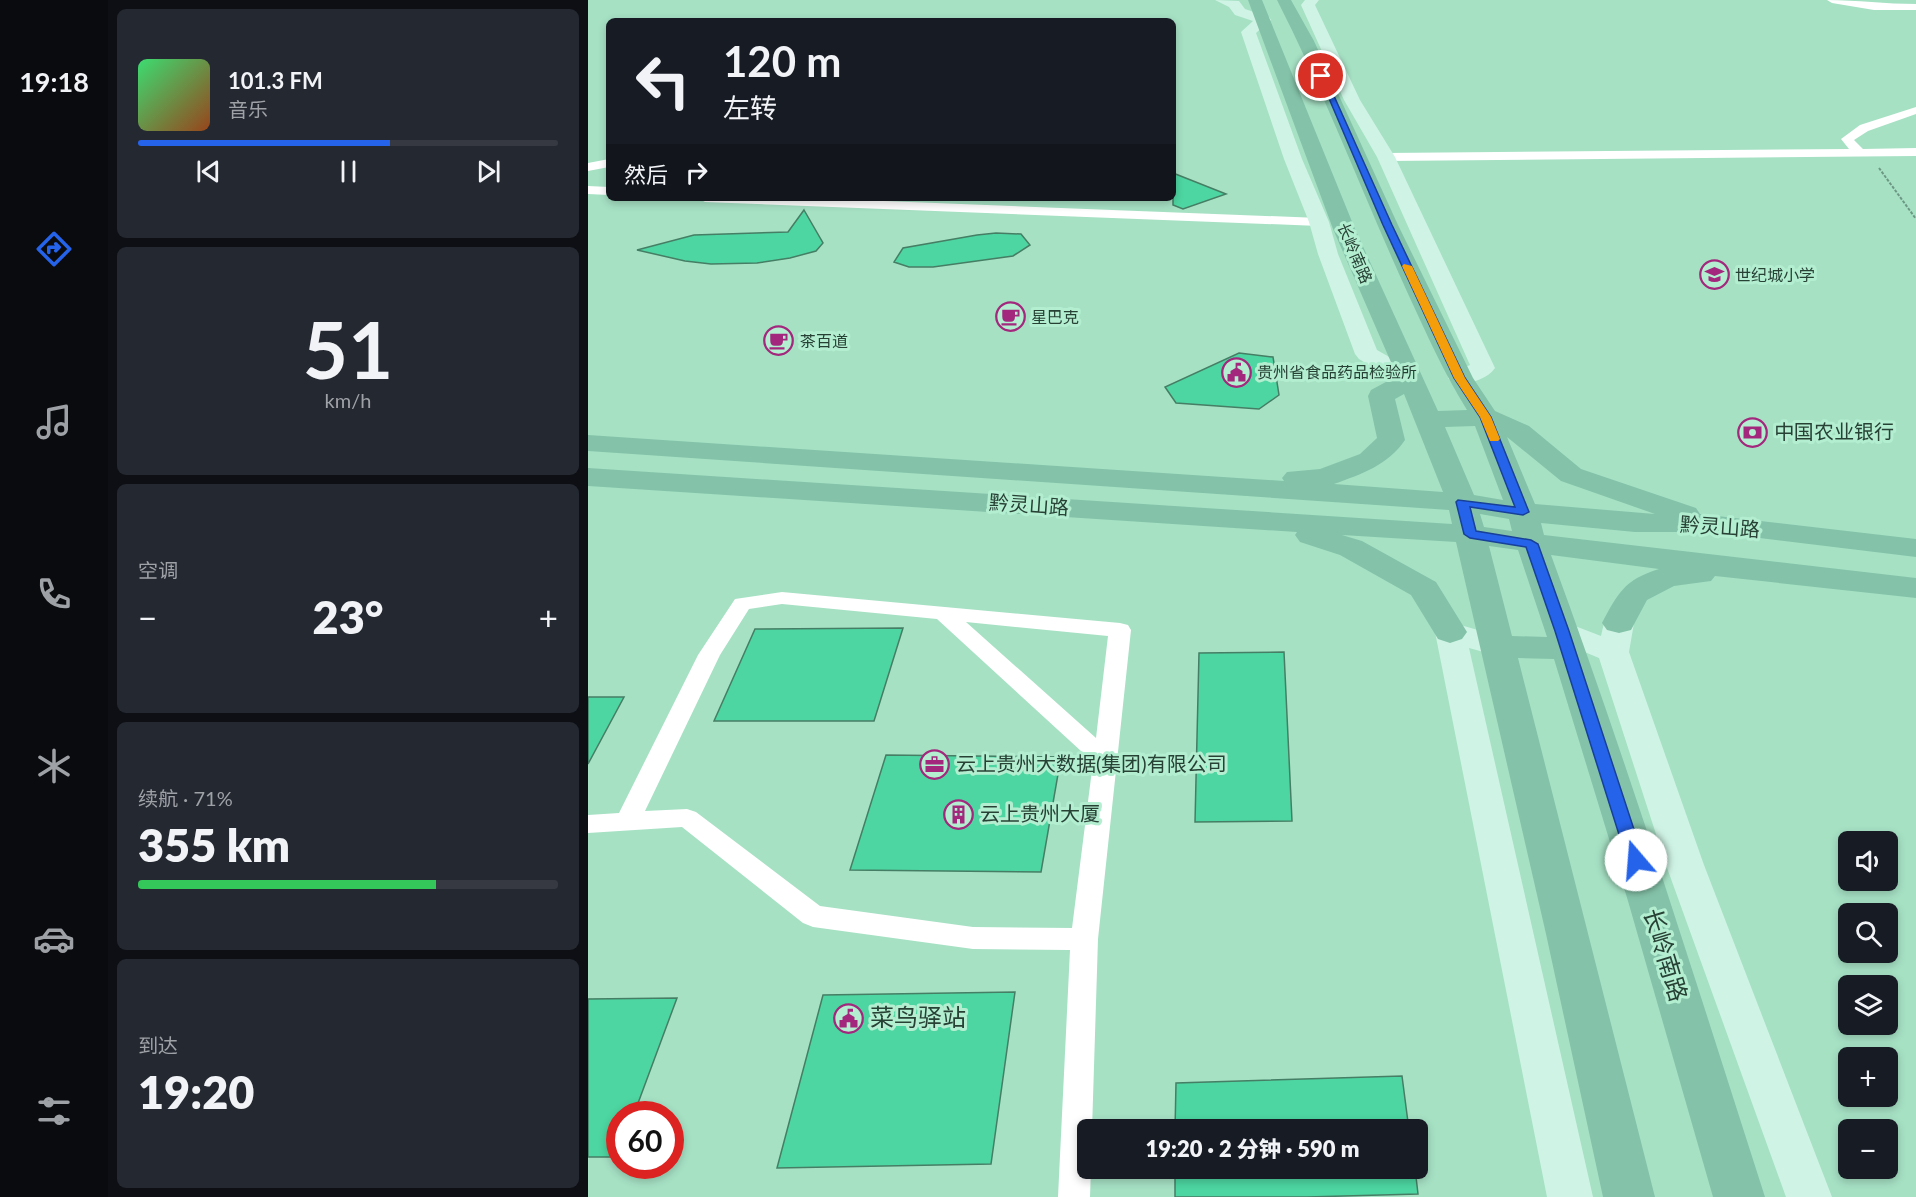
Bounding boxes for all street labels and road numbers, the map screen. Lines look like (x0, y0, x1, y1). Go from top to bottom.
street label: 长岭南路 (1334, 220, 1377, 286)
street label: 黔灵山路 (988, 489, 1070, 519)
street label: 黔灵山路 (1679, 511, 1761, 541)
street label: 长岭南路 (1639, 904, 1694, 1005)

